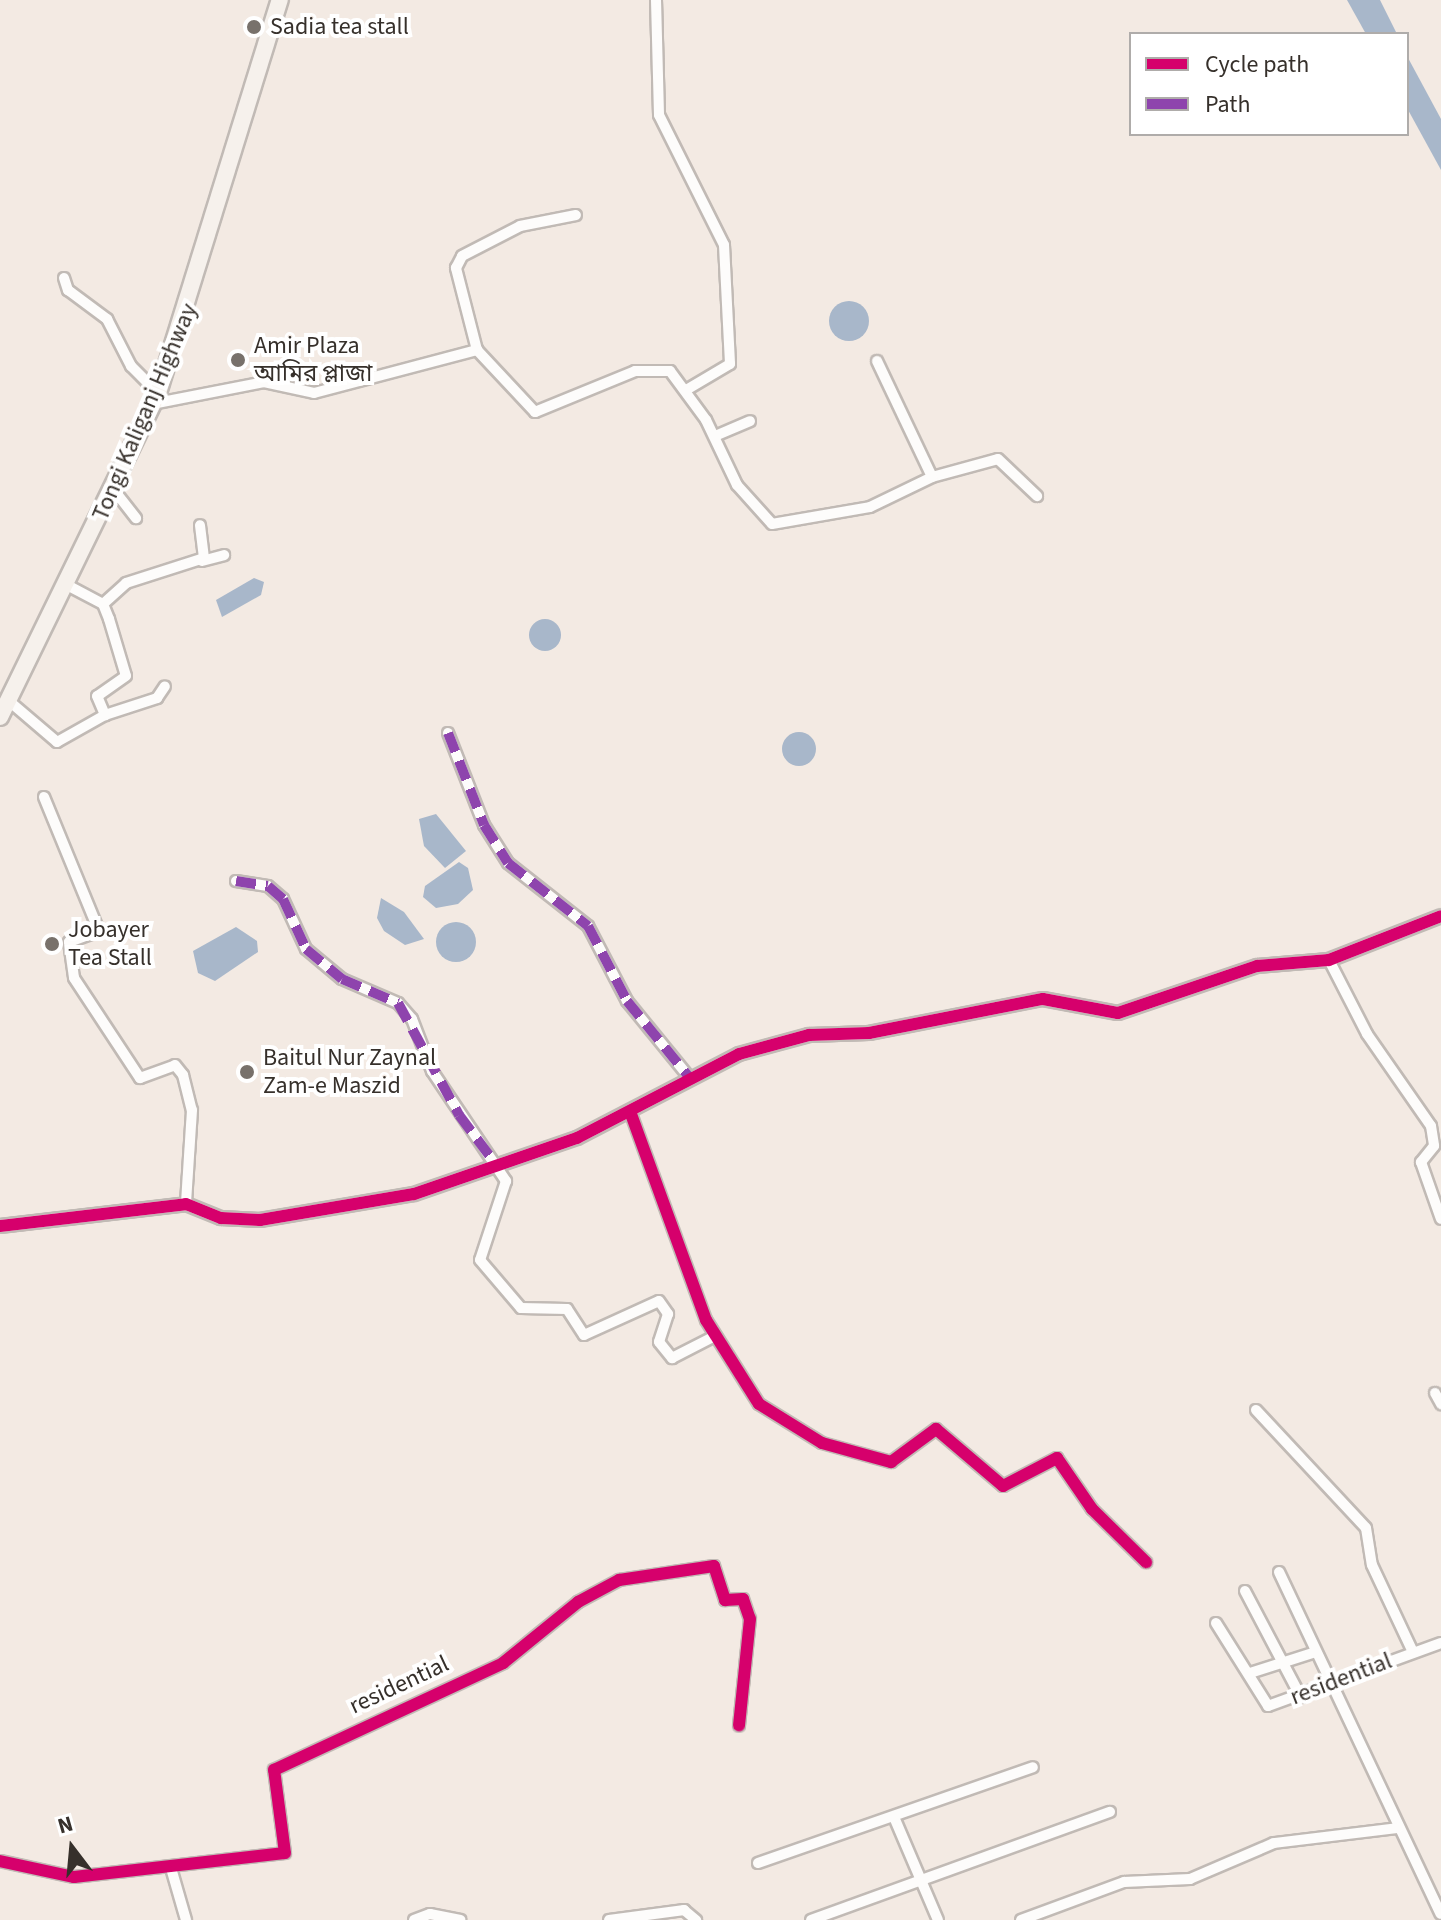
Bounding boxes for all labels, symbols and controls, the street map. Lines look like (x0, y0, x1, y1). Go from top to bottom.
place label: Sadia tea stall (270, 13, 409, 41)
marker: Sadia tea stall (245, 18, 263, 36)
legend (1129, 32, 1409, 136)
text: Cycle path (1205, 47, 1309, 82)
text: Path (1205, 87, 1251, 122)
street label: Tongi Kaliganj Highway (86, 299, 204, 525)
place label: Amir Plaza আমির প্লাজা (254, 332, 372, 388)
marker: Amir Plaza আমির প্লাজা (229, 351, 247, 369)
place label: Jobayer Tea Stall (68, 916, 152, 972)
marker: Jobayer Tea Stall (43, 935, 61, 953)
place label: Baitul Nur Zaynal Zam-e Maszid (263, 1044, 436, 1100)
marker: Baitul Nur Zaynal Zam-e Maszid (238, 1063, 256, 1081)
street label: residential (1286, 1646, 1396, 1712)
street label: residential (345, 1649, 453, 1721)
north arrow (32, 1808, 112, 1888)
text: N (54, 1808, 77, 1842)

